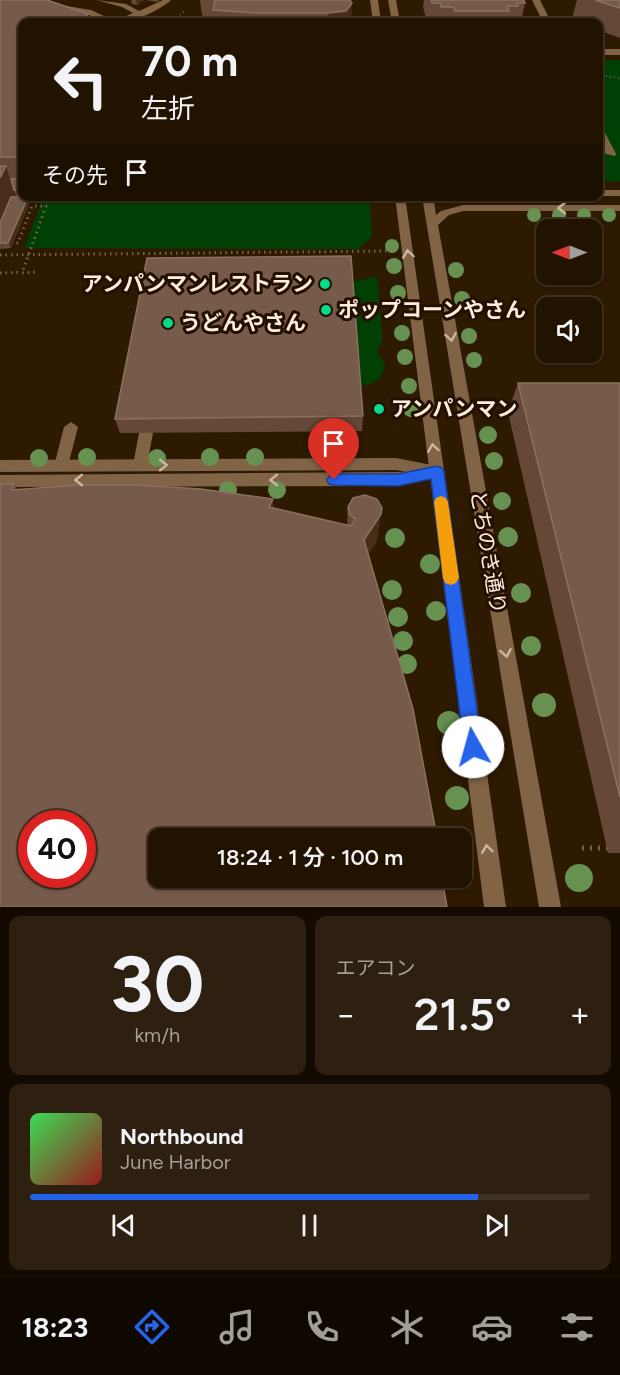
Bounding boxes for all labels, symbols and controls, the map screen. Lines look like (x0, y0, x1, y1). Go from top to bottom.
text: 70 m (141, 36, 238, 87)
icon: left (42, 42, 120, 120)
text: 左折 (141, 92, 195, 125)
icon: arrive (120, 156, 153, 189)
text: その先 (42, 162, 108, 189)
one-way arrow (557, 202, 566, 214)
north arrow (536, 219, 602, 285)
map controls (536, 219, 602, 363)
one-way arrow (402, 250, 414, 259)
place label: アンパンマンレストラン (82, 271, 313, 296)
marker: アンパンマンレストラン (318, 277, 332, 291)
place label: ポップコーンやさん (338, 297, 526, 322)
button: sound (536, 297, 602, 363)
marker: ポップコーンやさん (319, 303, 333, 317)
place label: うどんやさん (180, 310, 306, 335)
marker: うどんやさん (161, 316, 175, 330)
one-way arrow (444, 332, 457, 342)
place label: アンパンマン (391, 396, 517, 421)
marker: アンパンマン (372, 402, 386, 416)
pin (308, 418, 359, 480)
icon: arrive (317, 427, 350, 460)
one-way arrow (428, 443, 440, 452)
one-way arrow (159, 459, 168, 471)
one-way arrow (75, 474, 84, 486)
one-way arrow (270, 474, 279, 486)
street label: とちのき通り (465, 488, 512, 616)
one-way arrow (499, 649, 511, 658)
position arrow (441, 715, 505, 779)
speed limit sign: 40 (18, 810, 96, 888)
text: 18:24 · 1 分 · 100 m (217, 844, 403, 871)
one-way arrow (481, 844, 494, 854)
text: 30 (110, 937, 204, 1031)
text: エアコン (336, 956, 416, 980)
text: 21.5° (414, 987, 512, 1041)
text: − (336, 995, 356, 1034)
text: + (569, 995, 590, 1034)
text: km/h (134, 1023, 180, 1047)
text: Northbound (120, 1123, 244, 1150)
text: June Harbor (120, 1150, 231, 1174)
icon: previous (107, 1209, 140, 1242)
icon: pause (293, 1209, 326, 1242)
icon: next (480, 1209, 513, 1242)
icon: directions (131, 1306, 173, 1348)
icon: music (216, 1306, 258, 1348)
icon: phone (301, 1306, 343, 1348)
icon: climate (386, 1306, 428, 1348)
icon: car (471, 1306, 513, 1348)
icon: filters (556, 1306, 598, 1348)
text: 18:23 (22, 1311, 88, 1344)

